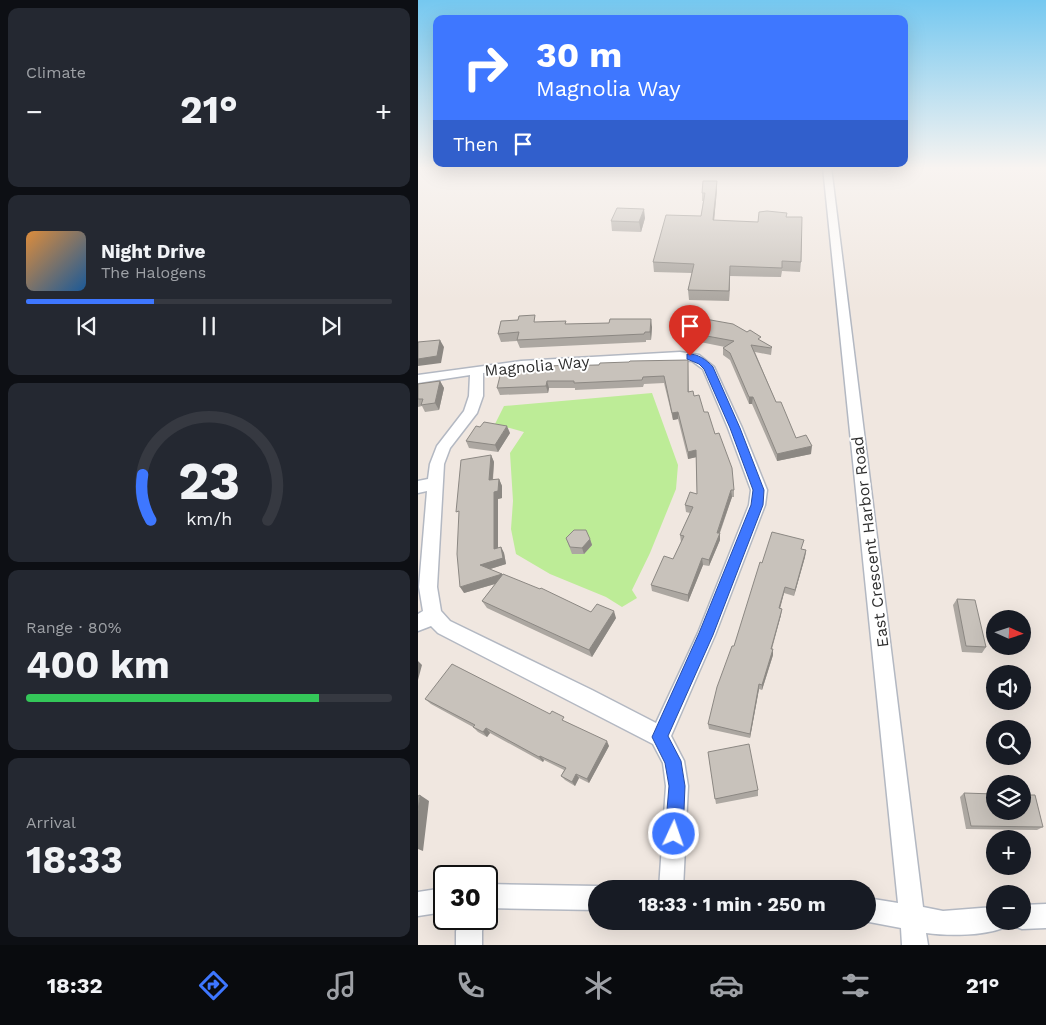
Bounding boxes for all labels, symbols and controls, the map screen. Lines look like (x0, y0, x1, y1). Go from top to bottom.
text: 30 m (536, 34, 622, 76)
icon: right (453, 35, 518, 100)
text: Climate (26, 63, 86, 82)
text: Magnolia Way (536, 76, 681, 101)
text: 21° (180, 88, 238, 132)
text: − (26, 95, 43, 128)
text: + (375, 95, 392, 128)
icon: arrive (509, 130, 537, 158)
text: Then (453, 133, 499, 156)
text: Night Drive (101, 240, 206, 263)
text: The Halogens (101, 263, 206, 282)
pin (669, 305, 711, 356)
icon: previous (73, 312, 101, 340)
icon: pause (195, 312, 223, 340)
icon: next (317, 312, 345, 340)
icon: arrive (676, 312, 704, 340)
street label: Magnolia Way (484, 352, 591, 380)
street label: East Crescent Harbor Road (848, 435, 892, 649)
text: 23 (178, 451, 240, 512)
text: km/h (186, 508, 232, 529)
north arrow (986, 610, 1030, 655)
map controls (986, 610, 1031, 930)
text: Range · 80% (26, 618, 121, 637)
text: 400 km (26, 643, 170, 687)
button: sound (986, 665, 1031, 710)
button: search (986, 720, 1031, 765)
button: layers (986, 775, 1031, 820)
position arrow (647, 807, 699, 859)
text: Arrival (26, 813, 76, 832)
button: + (986, 830, 1031, 875)
text: 18:33 (26, 838, 123, 882)
speed limit sign: 30 (433, 865, 498, 930)
button: − (986, 885, 1031, 930)
text: 18:33 · 1 min · 250 m (638, 893, 826, 916)
icon: directions (196, 968, 231, 1003)
icon: music (324, 968, 359, 1003)
icon: phone (453, 968, 488, 1003)
icon: climate (581, 968, 616, 1003)
icon: car (709, 968, 744, 1003)
icon: filters (838, 968, 873, 1003)
text: 18:32 (47, 973, 103, 998)
text: 21° (966, 973, 999, 998)

